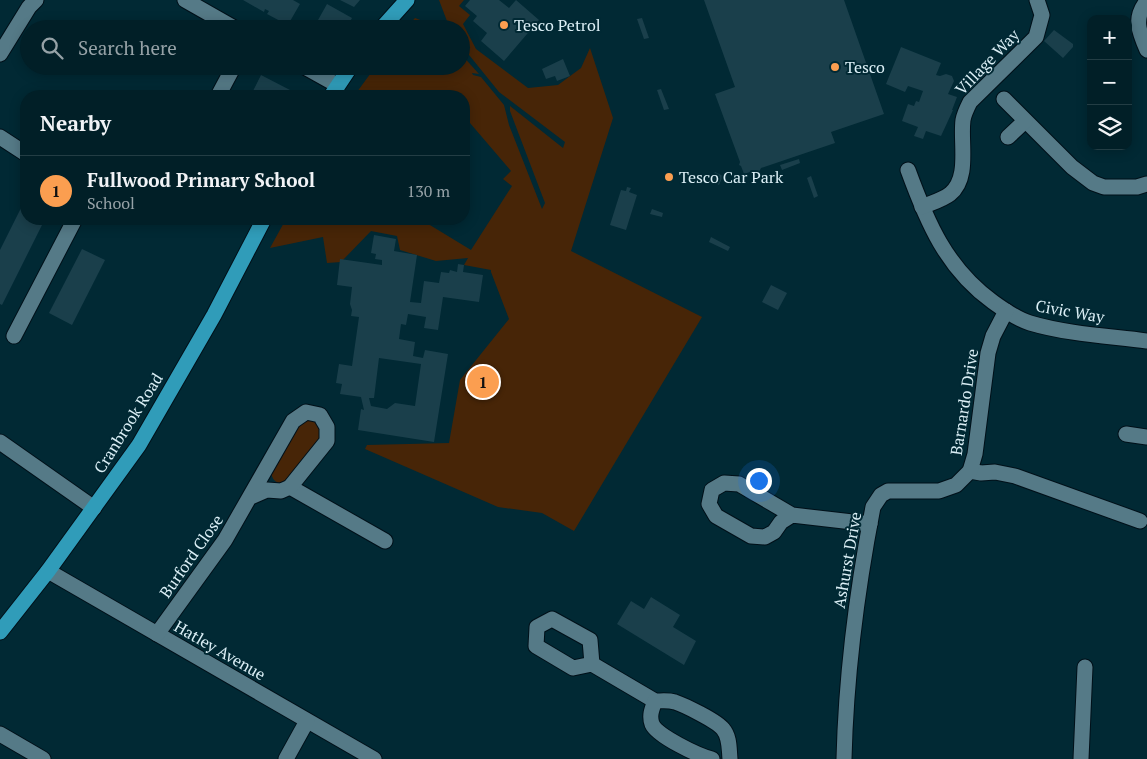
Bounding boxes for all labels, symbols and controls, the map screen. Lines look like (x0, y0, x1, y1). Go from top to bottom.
place label: Tesco Petrol (514, 14, 601, 36)
map controls (1087, 15, 1132, 150)
button: + (1087, 15, 1132, 60)
marker: Tesco Petrol (498, 19, 510, 31)
search box (20, 20, 470, 75)
street label: Village Way (950, 24, 1025, 100)
icon: search (38, 34, 66, 62)
text: Search here (78, 35, 177, 60)
place label: Tesco (845, 56, 885, 78)
button: − (1087, 60, 1132, 105)
marker: Tesco (829, 61, 841, 73)
button: layers (1087, 105, 1132, 150)
text: Nearby (40, 109, 111, 137)
place label: Tesco Car Park (679, 166, 784, 188)
text: Fullwood Primary School (87, 167, 315, 192)
marker: Tesco Car Park (663, 171, 675, 183)
text: 1 (51, 180, 61, 202)
text: 130 m (407, 180, 450, 202)
text: School (87, 192, 135, 214)
street label: Civic Way (1034, 294, 1107, 328)
street label: Barnardo Drive (945, 347, 983, 457)
pin: 1 (467, 363, 499, 401)
street label: Cranbrook Road (88, 369, 168, 477)
your location (746, 468, 772, 494)
street label: Burford Close (154, 510, 228, 602)
street label: Ashurst Drive (828, 510, 866, 610)
street label: Hatley Avenue (170, 615, 270, 685)

